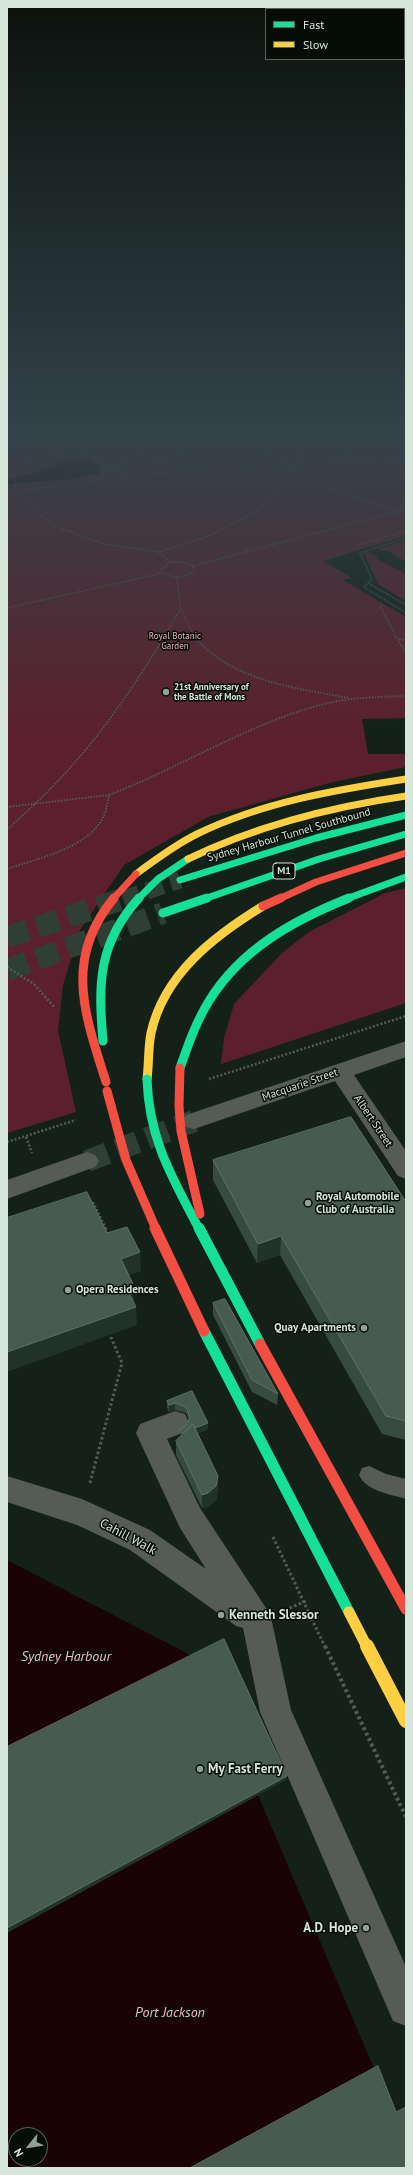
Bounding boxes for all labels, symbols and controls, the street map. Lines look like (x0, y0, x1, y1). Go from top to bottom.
legend (265, 8, 405, 60)
text: Fast (303, 17, 324, 32)
text: Slow (303, 37, 328, 52)
park label: Royal Botanic Garden (149, 631, 201, 652)
place label: 21st Anniversary of the Battle of Mons (174, 682, 249, 703)
marker: 21st Anniversary of the Battle of Mons (161, 687, 171, 697)
street label: Sydney Harbour Tunnel Southbound (206, 805, 372, 865)
road number: M1 (273, 863, 295, 879)
street label: Macquarie Street (260, 1066, 340, 1104)
street label: Albert Street (351, 1092, 395, 1150)
place label: Royal Automobile Club of Australia (316, 1190, 399, 1216)
marker: Royal Automobile Club of Australia (303, 1198, 313, 1208)
place label: Opera Residences (76, 1283, 159, 1297)
marker: Opera Residences (63, 1285, 73, 1295)
place label: Quay Apartments (274, 1321, 356, 1335)
marker: Quay Apartments (359, 1323, 369, 1333)
street label: Cahill Walk (97, 1516, 159, 1558)
place label: Kenneth Slessor (229, 1607, 319, 1623)
marker: Kenneth Slessor (216, 1610, 226, 1620)
water label: Sydney Harbour (21, 1649, 111, 1665)
place label: My Fast Ferry (208, 1761, 283, 1777)
marker: My Fast Ferry (195, 1764, 205, 1774)
place label: A.D. Hope (303, 1920, 358, 1936)
marker: A.D. Hope (361, 1923, 371, 1933)
water label: Port Jackson (135, 2005, 205, 2021)
north arrow (8, 2127, 48, 2167)
text: N (11, 2146, 26, 2159)

